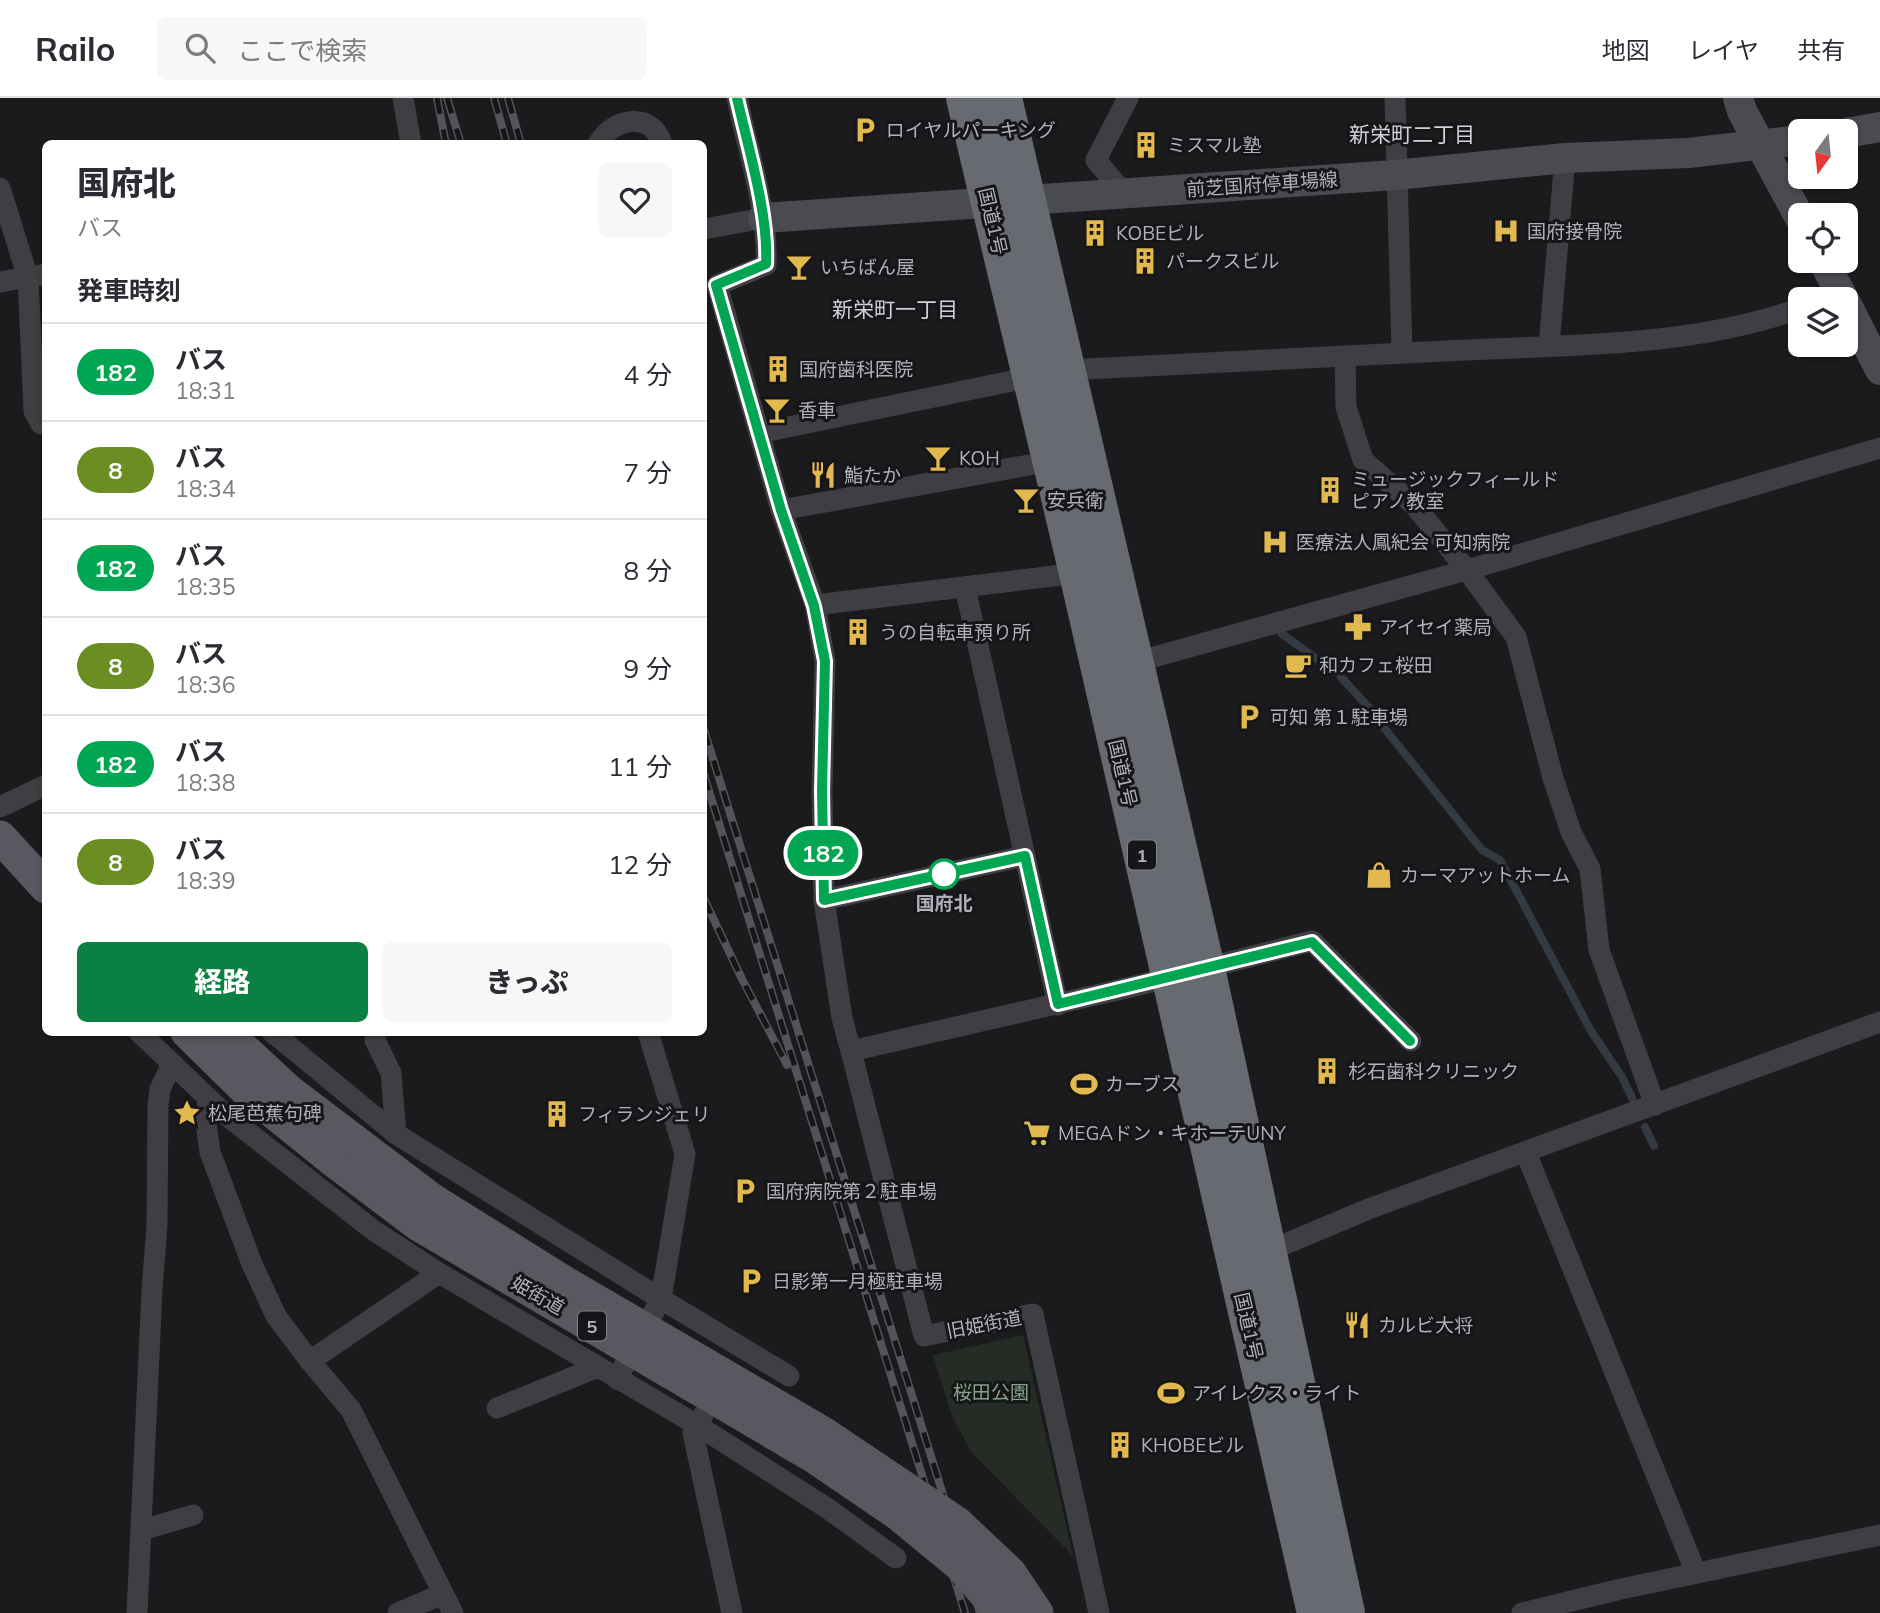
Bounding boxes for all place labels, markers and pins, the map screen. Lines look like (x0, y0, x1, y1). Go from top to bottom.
parking icon: ロイヤルパーキング (850, 115, 880, 145)
place label: ロイヤルパーキング (886, 118, 1056, 142)
building icon: ミスマル塾 (1131, 130, 1161, 160)
place label: ミスマル塾 (1167, 133, 1261, 157)
hospital icon: 国府接骨院 (1491, 216, 1521, 246)
building icon: KOBEビル (1080, 218, 1110, 248)
place label: 国府接骨院 (1527, 219, 1622, 243)
place label: KOBEビル (1116, 221, 1204, 245)
building icon: パークスビル (1130, 246, 1160, 276)
place label: パークスビル (1166, 249, 1279, 273)
bar icon: いちばん屋 (784, 252, 814, 282)
place label: いちばん屋 (820, 255, 915, 279)
building icon: 国府歯科医院 (763, 354, 793, 384)
place label: 国府歯科医院 (799, 357, 913, 381)
bar icon: 香車 (762, 395, 792, 425)
place label: 香車 (798, 398, 836, 422)
bar icon: KOH (923, 443, 953, 473)
place label: KOH (959, 446, 1000, 470)
restaurant icon: 鮨たか (808, 460, 838, 490)
place label: 鮨たか (844, 463, 901, 487)
place label: ミュージックフィールド ピアノ教室 (1351, 467, 1559, 513)
building icon: ミュージックフィールド ピアノ教室 (1315, 475, 1345, 505)
bar icon: 安兵衛 (1011, 485, 1041, 515)
place label: 安兵衛 (1047, 488, 1104, 512)
hospital icon: 医療法人鳳紀会 可知病院 (1260, 527, 1290, 557)
place label: 医療法人鳳紀会 可知病院 (1296, 530, 1510, 554)
pharmacy icon: アイセイ薬局 (1343, 612, 1373, 642)
place label: アイセイ薬局 (1379, 615, 1492, 639)
building icon: うの自転車預り所 (843, 617, 873, 647)
place label: うの自転車預り所 (879, 620, 1031, 644)
cafe icon: 和カフェ桜田 (1283, 650, 1313, 680)
place label: 和カフェ桜田 (1319, 653, 1433, 677)
parking icon: 可知 第１駐車場 (1234, 702, 1264, 732)
place label: 可知 第１駐車場 (1270, 705, 1408, 729)
marker: 国府北 (929, 859, 959, 889)
shop icon: カーマアットホーム (1364, 860, 1394, 890)
place label: カーマアットホーム (1400, 863, 1570, 887)
place label: 国府北 (915, 891, 973, 915)
building icon: 杉石歯科クリニック (1312, 1056, 1342, 1086)
place label: 杉石歯科クリニック (1348, 1059, 1519, 1083)
sports icon: カーブス (1069, 1069, 1099, 1099)
place label: カーブス (1105, 1072, 1180, 1096)
place icon: 松尾芭蕉句碑 (172, 1098, 202, 1128)
building icon: フィランジェリ (542, 1099, 572, 1129)
place label: 松尾芭蕉句碑 (208, 1101, 322, 1125)
place label: フィランジェリ (578, 1102, 711, 1126)
supermarket icon: MEGAドン・キホーテUNY (1022, 1118, 1052, 1148)
place label: MEGAドン・キホーテUNY (1058, 1121, 1286, 1145)
parking icon: 国府病院第２駐車場 (730, 1176, 760, 1206)
place label: 国府病院第２駐車場 (766, 1179, 937, 1203)
parking icon: 日影第一月極駐車場 (736, 1266, 766, 1296)
place label: 日影第一月極駐車場 (772, 1269, 943, 1293)
restaurant icon: カルビ大将 (1342, 1310, 1372, 1340)
place label: カルビ大将 (1378, 1313, 1473, 1337)
sports icon: アイレクス・ライト (1156, 1378, 1186, 1408)
place label: アイレクス・ライト (1192, 1381, 1361, 1405)
building icon: KHOBEビル (1105, 1430, 1135, 1460)
place label: KHOBEビル (1141, 1433, 1244, 1457)

